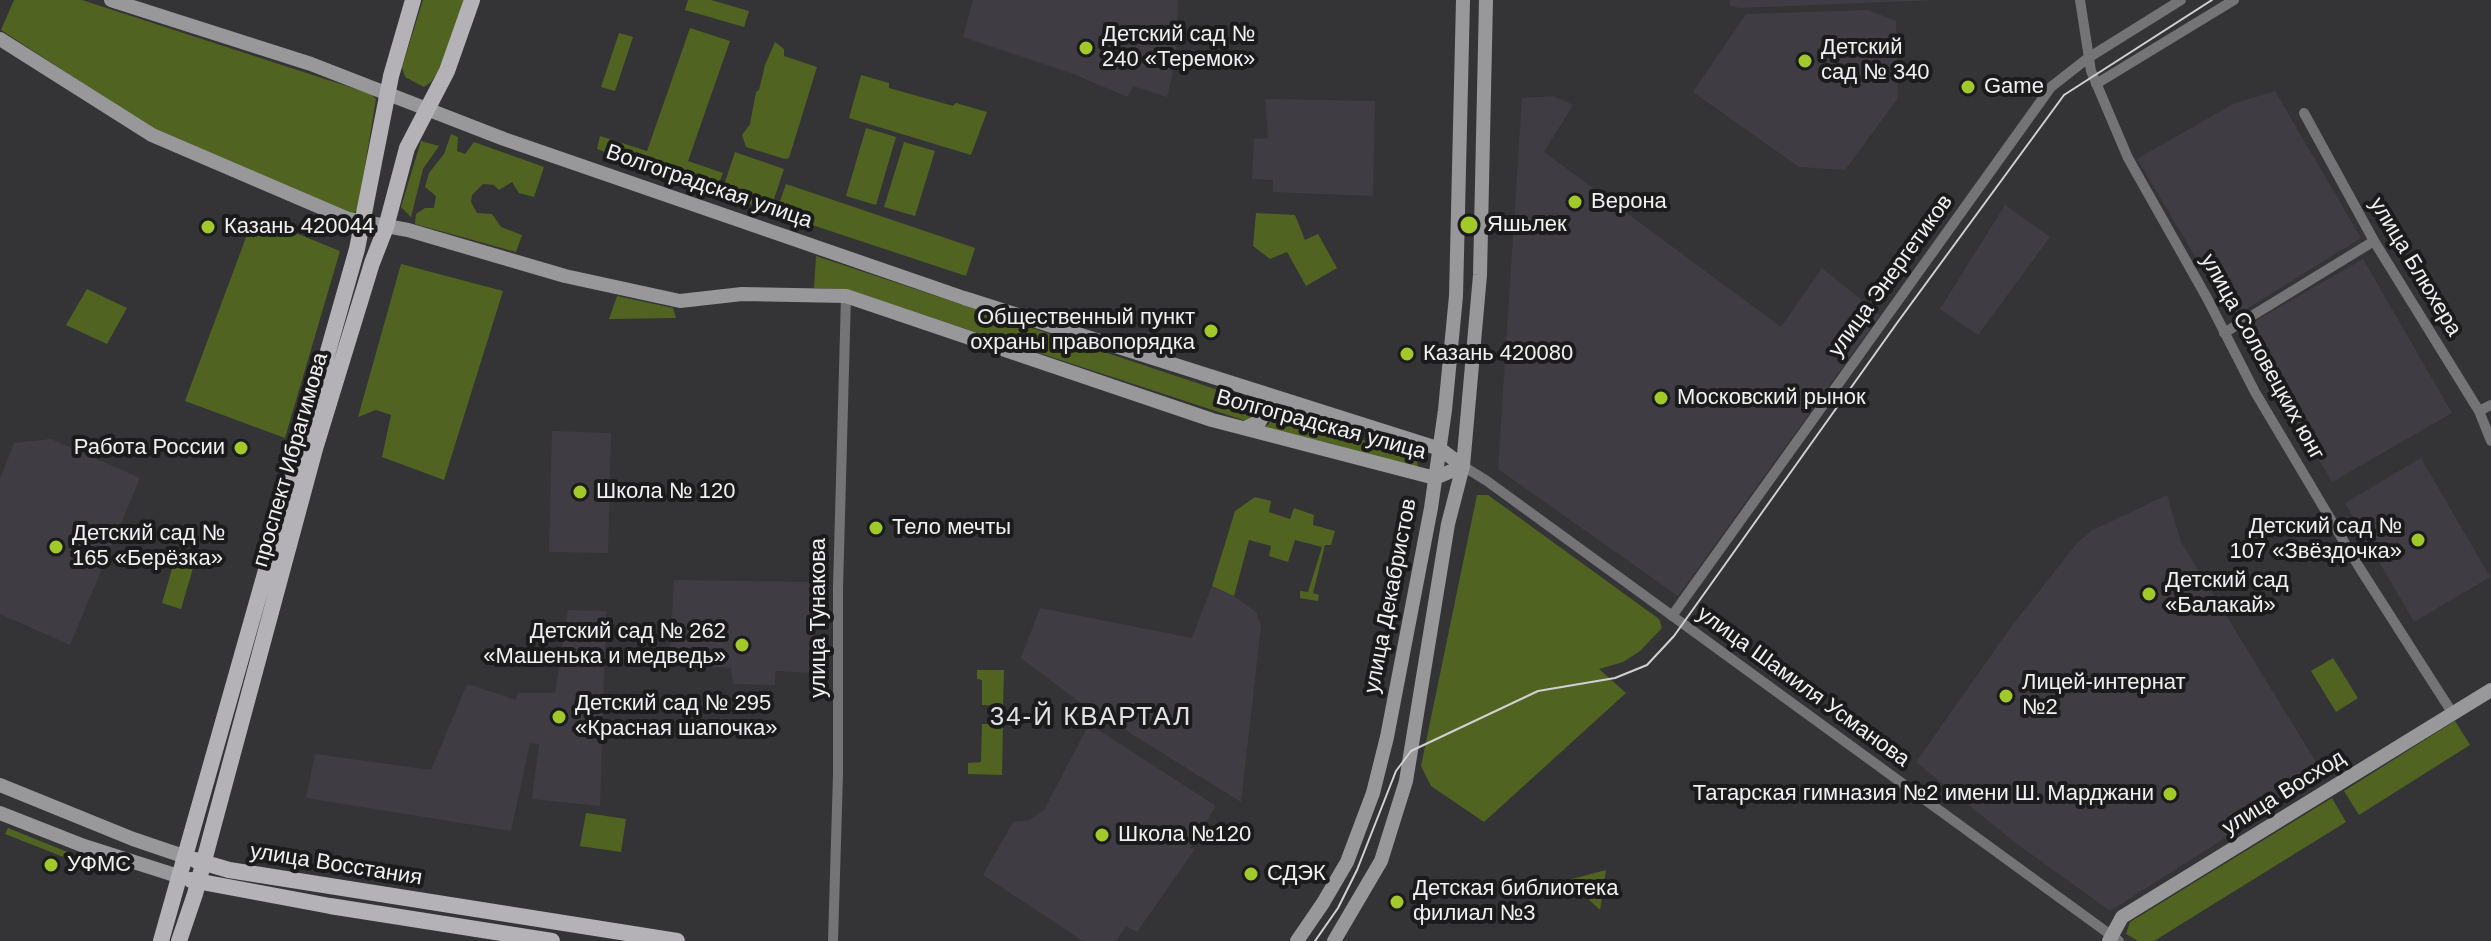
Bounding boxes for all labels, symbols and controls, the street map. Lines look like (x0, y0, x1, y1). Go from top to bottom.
place label: Детский сад № 240 «Теремок» (1102, 22, 1255, 74)
place label: Детский сад № 340 (1821, 35, 1930, 86)
marker: Детский сад № 240 «Теремок» (1077, 39, 1095, 57)
marker: Детский сад № 340 (1796, 52, 1814, 70)
place label: Game (1984, 74, 2044, 100)
marker: Game (1959, 78, 1977, 96)
street label: Волгоградская улица (602, 139, 816, 235)
place label: Верона (1591, 189, 1667, 215)
street label: улица Энергетиков (1823, 190, 1959, 362)
marker: Верона (1566, 193, 1584, 211)
street label: улица Блюхера (2363, 193, 2467, 341)
place label: Яшьлек (1487, 212, 1567, 238)
place label: Казань 420044 (224, 214, 374, 240)
marker: Яшьлек (1458, 214, 1480, 236)
marker: Казань 420044 (199, 218, 217, 236)
street label: улица Соловецких юнг (2194, 249, 2330, 465)
place label: Общественный пункт охраны правопорядка (970, 305, 1195, 356)
marker: Общественный пункт охраны правопорядка (1202, 322, 1220, 340)
place label: Казань 420080 (1423, 341, 1573, 367)
marker: Казань 420080 (1398, 345, 1416, 363)
street label: проспект Ибрагимова (248, 350, 334, 570)
street label: Волгоградская улица (1213, 384, 1429, 466)
place label: Московский рынок (1677, 385, 1866, 411)
marker: Московский рынок (1652, 389, 1670, 407)
place label: Работа России (74, 435, 225, 461)
marker: Работа России (232, 439, 250, 457)
place label: Школа № 120 (596, 479, 735, 505)
marker: Школа № 120 (571, 483, 589, 501)
street label: улица Декабристов (1359, 496, 1423, 696)
place label: Детский сад № 107 «Звёздочка» (2230, 514, 2402, 566)
place label: Тело мечты (892, 515, 1011, 541)
marker: Тело мечты (867, 519, 885, 537)
place label: Детский сад № 165 «Берёзка» (72, 521, 225, 572)
marker: Детский сад № 107 «Звёздочка» (2409, 531, 2427, 549)
marker: Детский сад № 165 «Берёзка» (47, 538, 65, 556)
street label: улица Тунакова (806, 538, 832, 698)
place label: Детский сад «Балакай» (2165, 568, 2289, 620)
marker: Детский сад «Балакай» (2140, 585, 2158, 603)
street label: улица Шамиля Усманова (1692, 601, 1914, 773)
place label: Детский сад № 262 «Машенька и медведь» (483, 619, 726, 670)
marker: Детский сад № 262 «Машенька и медведь» (733, 636, 751, 654)
place label: Лицей-интернат №2 (2022, 670, 2186, 722)
marker: Лицей-интернат №2 (1997, 687, 2015, 705)
place label: Детский сад № 295 «Красная шапочка» (575, 691, 778, 742)
district label: 34-Й КВАРТАЛ (990, 702, 1192, 734)
marker: Детский сад № 295 «Красная шапочка» (550, 708, 568, 726)
street label: улица Восход (2218, 745, 2350, 841)
place label: Татарская гимназия №2 имени Ш. Марджани (1693, 781, 2154, 807)
marker: Татарская гимназия №2 имени Ш. Марджани (2161, 785, 2179, 803)
place label: Школа №120 (1118, 822, 1251, 848)
marker: Школа №120 (1093, 826, 1111, 844)
street label: улица Восстания (248, 838, 424, 892)
place label: УФМС (67, 852, 131, 878)
marker: УФМС (42, 856, 60, 874)
place label: СДЭК (1267, 861, 1326, 887)
marker: СДЭК (1242, 865, 1260, 883)
place label: Детская библиотека филиал №3 (1413, 876, 1618, 928)
marker: Детская библиотека филиал №3 (1388, 893, 1406, 911)

